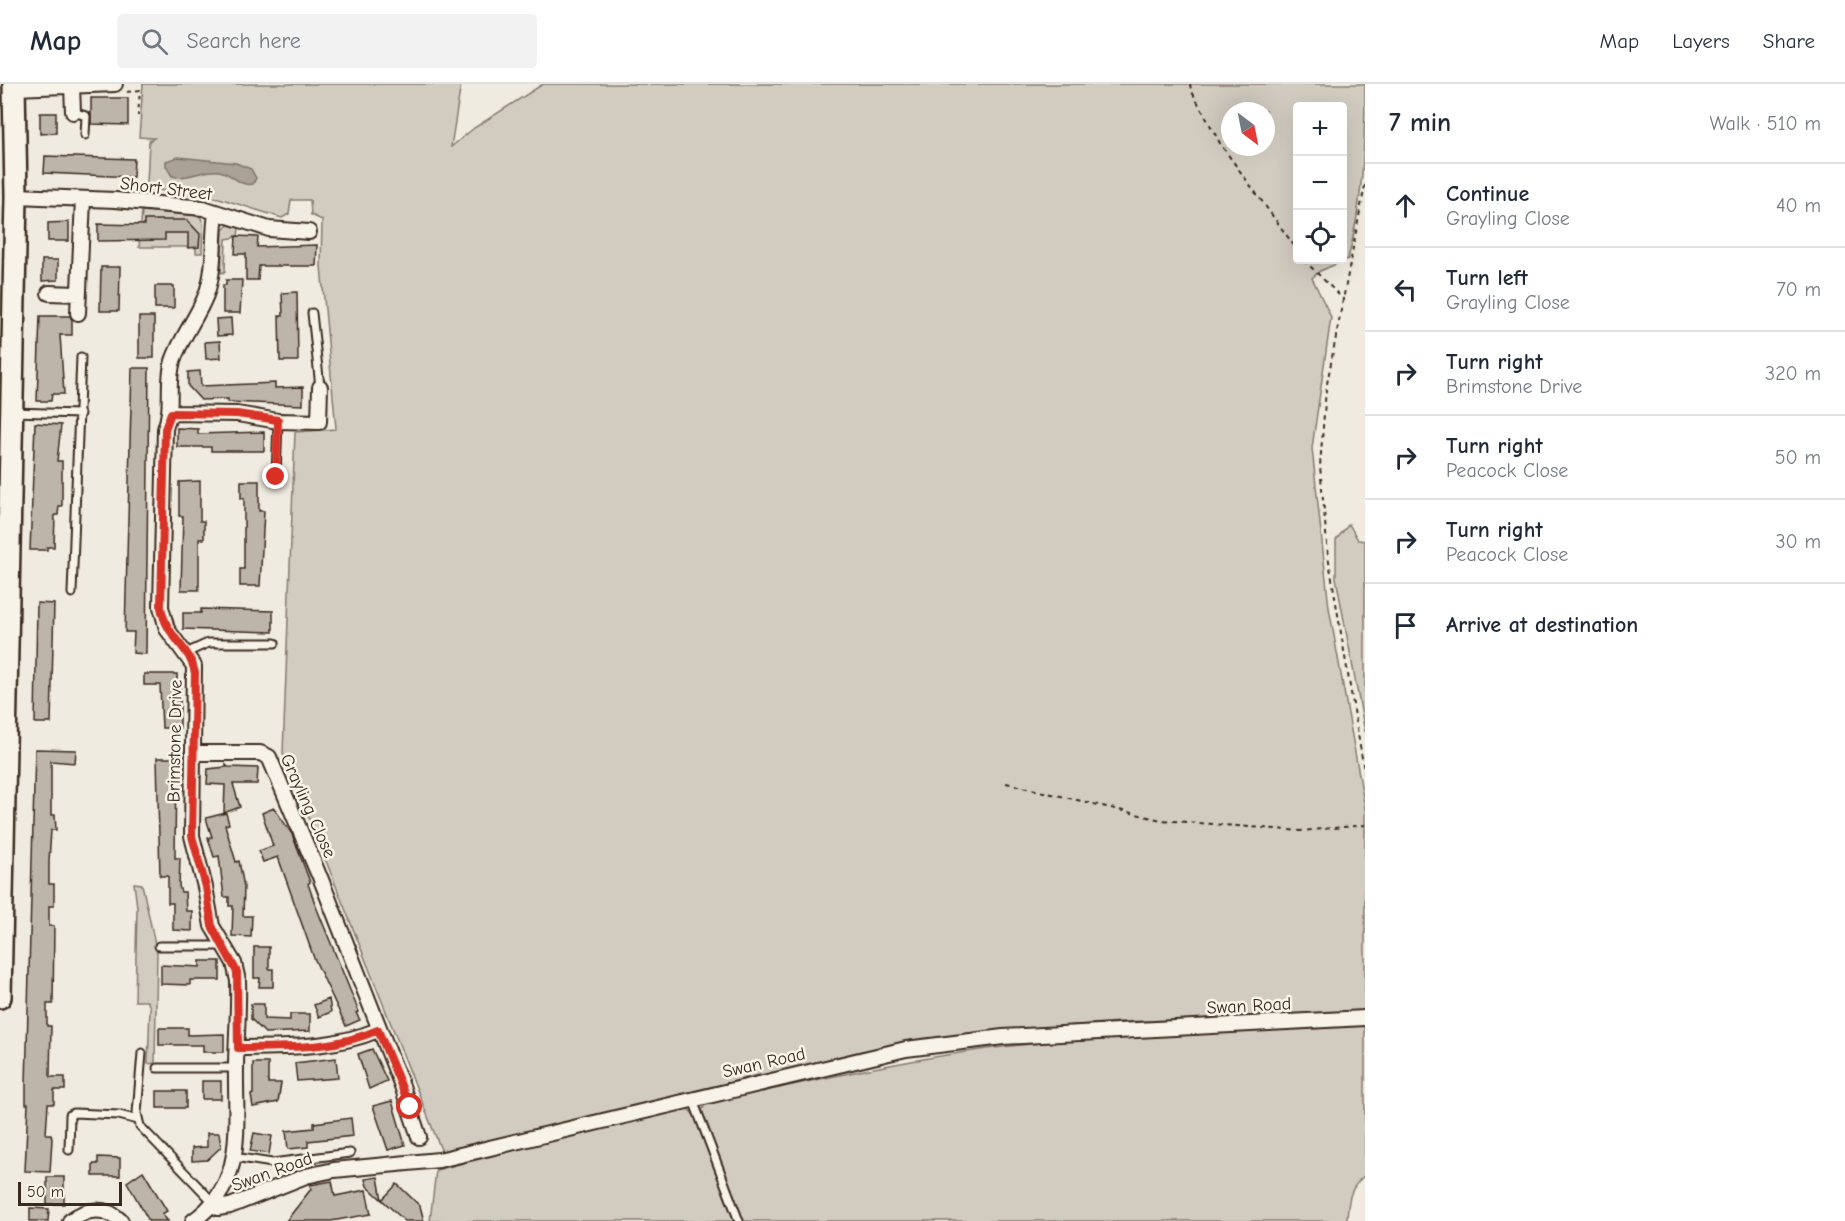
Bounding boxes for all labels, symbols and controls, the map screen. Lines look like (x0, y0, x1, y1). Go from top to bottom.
search box (117, 14, 537, 68)
text: Map (30, 25, 81, 57)
icon: search (138, 25, 171, 58)
text: Search here (186, 28, 301, 54)
text: Map (1600, 29, 1639, 53)
text: Layers (1672, 29, 1730, 53)
text: Share (1763, 29, 1815, 53)
north arrow (1221, 102, 1275, 156)
map controls (1293, 102, 1347, 264)
button: + (1293, 102, 1347, 156)
text: 7 min (1389, 108, 1451, 138)
text: Walk · 510 m (1710, 112, 1821, 135)
button: − (1293, 156, 1347, 210)
street label: Short Street (119, 173, 214, 205)
text: Continue (1446, 181, 1529, 207)
icon: ahead (1389, 189, 1422, 222)
text: 40 m (1776, 194, 1821, 217)
text: Grayling Close (1446, 207, 1570, 230)
button: locate (1293, 210, 1347, 264)
text: Turn left (1446, 265, 1528, 291)
icon: left (1389, 273, 1422, 306)
text: 70 m (1776, 278, 1821, 301)
text: Grayling Close (1446, 291, 1570, 314)
text: Turn right (1446, 349, 1543, 375)
icon: right (1389, 357, 1422, 390)
text: 320 m (1765, 362, 1821, 385)
text: Brimstone Drive (1446, 375, 1582, 398)
text: Turn right (1446, 433, 1543, 459)
icon: right (1389, 441, 1422, 474)
text: 50 m (1775, 446, 1821, 469)
text: Peacock Close (1446, 459, 1568, 482)
route end (262, 463, 288, 489)
text: Turn right (1446, 517, 1543, 543)
icon: right (1389, 525, 1422, 558)
text: 30 m (1775, 530, 1821, 553)
text: Peacock Close (1446, 543, 1568, 566)
icon: arrive (1389, 609, 1422, 642)
text: Arrive at destination (1446, 612, 1638, 638)
street label: Brimstone Drive (163, 680, 187, 802)
street label: Grayling Close (276, 751, 340, 861)
street label: Swan Road (1206, 993, 1292, 1019)
street label: Swan Road (720, 1043, 808, 1083)
route start (396, 1093, 422, 1119)
street label: Swan Road (229, 1148, 315, 1196)
scale bar (18, 1179, 122, 1206)
text: 50 m (27, 1183, 64, 1201)

